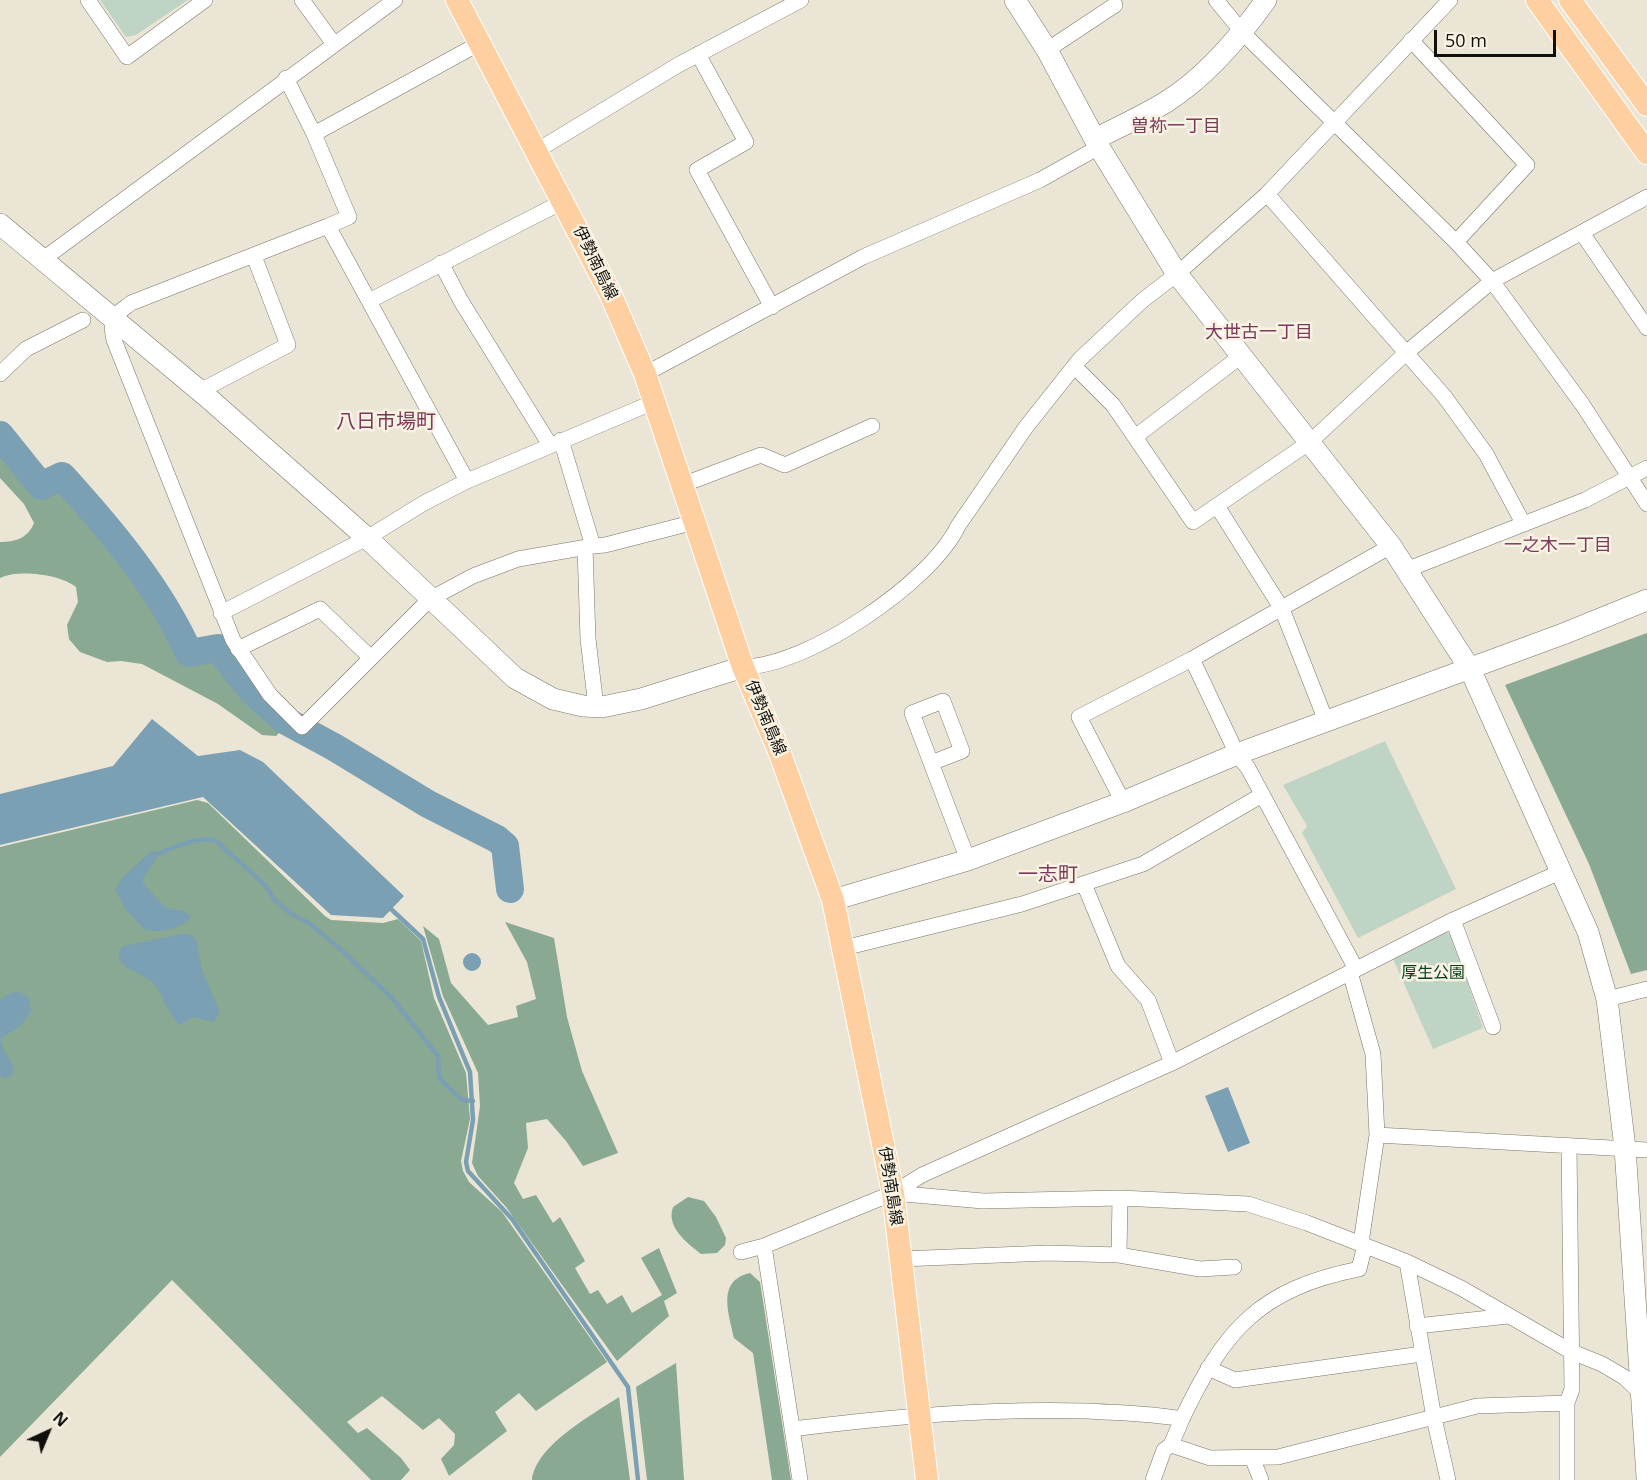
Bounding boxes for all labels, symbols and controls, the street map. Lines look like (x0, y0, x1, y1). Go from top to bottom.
scale bar (1437, 18, 1558, 56)
text: 50 m (1445, 28, 1487, 52)
district label: 曽祢一丁目 (1131, 116, 1221, 138)
street label: 伊勢南島線 (569, 223, 621, 303)
district label: 大世古一丁目 (1205, 322, 1313, 344)
district label: 八日市場町 (336, 410, 436, 434)
district label: 一之木一丁目 (1504, 535, 1612, 557)
street label: 伊勢南島線 (741, 677, 789, 759)
district label: 一志町 (1018, 863, 1078, 887)
park label: 厚生公園 (1401, 963, 1465, 983)
street label: 伊勢南島線 (874, 1145, 906, 1227)
north arrow (18, 1402, 78, 1462)
text: N (48, 1407, 73, 1431)

